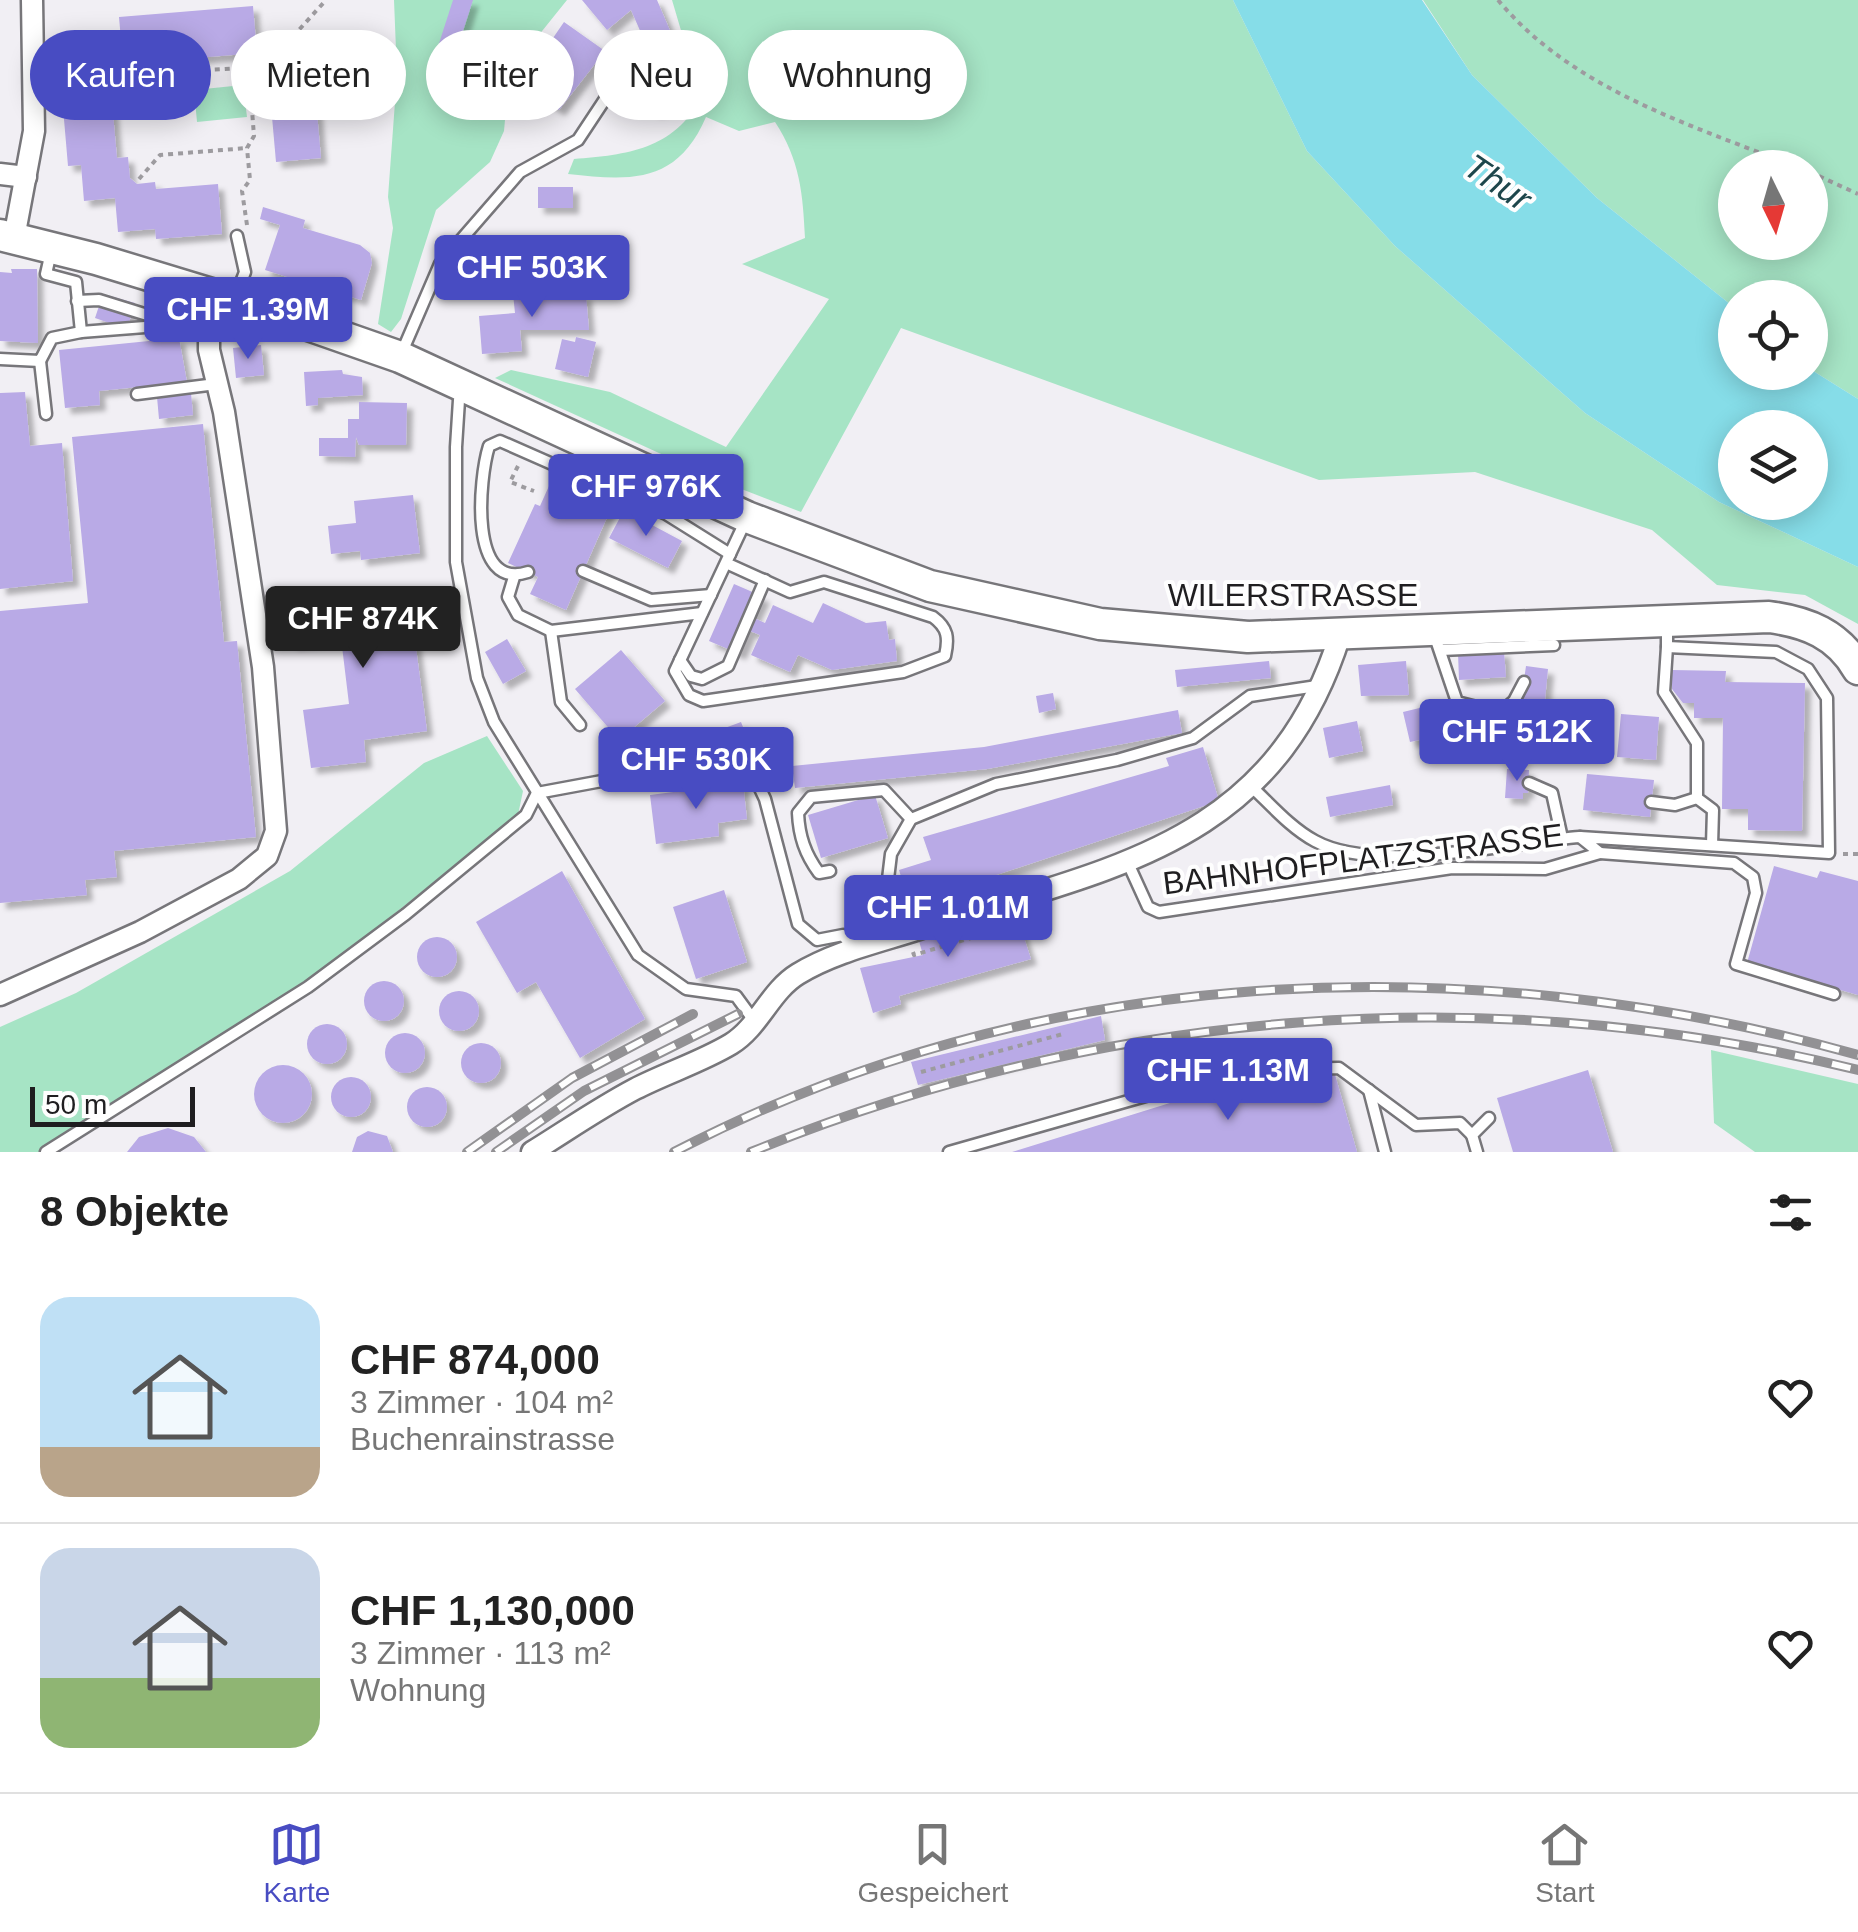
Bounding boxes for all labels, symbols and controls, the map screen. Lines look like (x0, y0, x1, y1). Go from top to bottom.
chip: Kaufen (30, 30, 211, 120)
chip: Mieten (231, 30, 406, 120)
chip: Filter (426, 30, 574, 120)
chip: Neu (594, 30, 728, 120)
chip: Wohnung (748, 30, 967, 120)
water label: Thur (1457, 146, 1540, 219)
north arrow (1718, 150, 1828, 260)
map controls (1718, 150, 1828, 520)
pin: CHF 503K (429, 235, 635, 320)
text: CHF 503K (456, 249, 608, 285)
pin: CHF 1.39M (134, 277, 362, 362)
button: locate (1718, 280, 1828, 390)
text: CHF 1.39M (166, 291, 330, 327)
button: layers (1718, 410, 1828, 520)
pin: CHF 976K (543, 454, 749, 539)
text: CHF 976K (570, 468, 722, 504)
street label: WILERSTRASSE (1168, 577, 1418, 613)
pin: CHF 874K (260, 586, 466, 671)
text: CHF 874K (287, 600, 439, 636)
pin: CHF 512K (1414, 699, 1620, 784)
text: CHF 512K (1441, 713, 1593, 749)
pin: CHF 530K (593, 727, 799, 812)
text: CHF 530K (620, 741, 772, 777)
street label: BAHNHOFPLATZSTRASSE (1161, 817, 1565, 901)
pin: CHF 1.01M (834, 875, 1062, 960)
text: CHF 1.01M (866, 889, 1030, 925)
pin: CHF 1.13M (1114, 1038, 1342, 1123)
text: CHF 1.13M (1146, 1052, 1310, 1088)
scale bar (30, 1082, 195, 1126)
text: 50 m (45, 1089, 107, 1120)
icon: filters (1763, 1185, 1818, 1240)
text: 8 Objekte (40, 1188, 229, 1235)
text: CHF 874,000 (350, 1336, 600, 1383)
icon: home (120, 1337, 240, 1457)
icon: heart (1763, 1370, 1818, 1425)
text: 3 Zimmer · 104 m² (350, 1384, 613, 1420)
text: Buchenrainstrasse (350, 1421, 615, 1457)
text: CHF 1,130,000 (350, 1587, 635, 1634)
icon: home (120, 1588, 240, 1708)
icon: heart (1763, 1621, 1818, 1676)
text: 3 Zimmer · 113 m² (350, 1635, 611, 1671)
text: Wohnung (350, 1672, 486, 1708)
tab: Karte (263, 1817, 330, 1909)
tab: Gespeichert (857, 1817, 1008, 1909)
tab: Start (1535, 1817, 1595, 1909)

